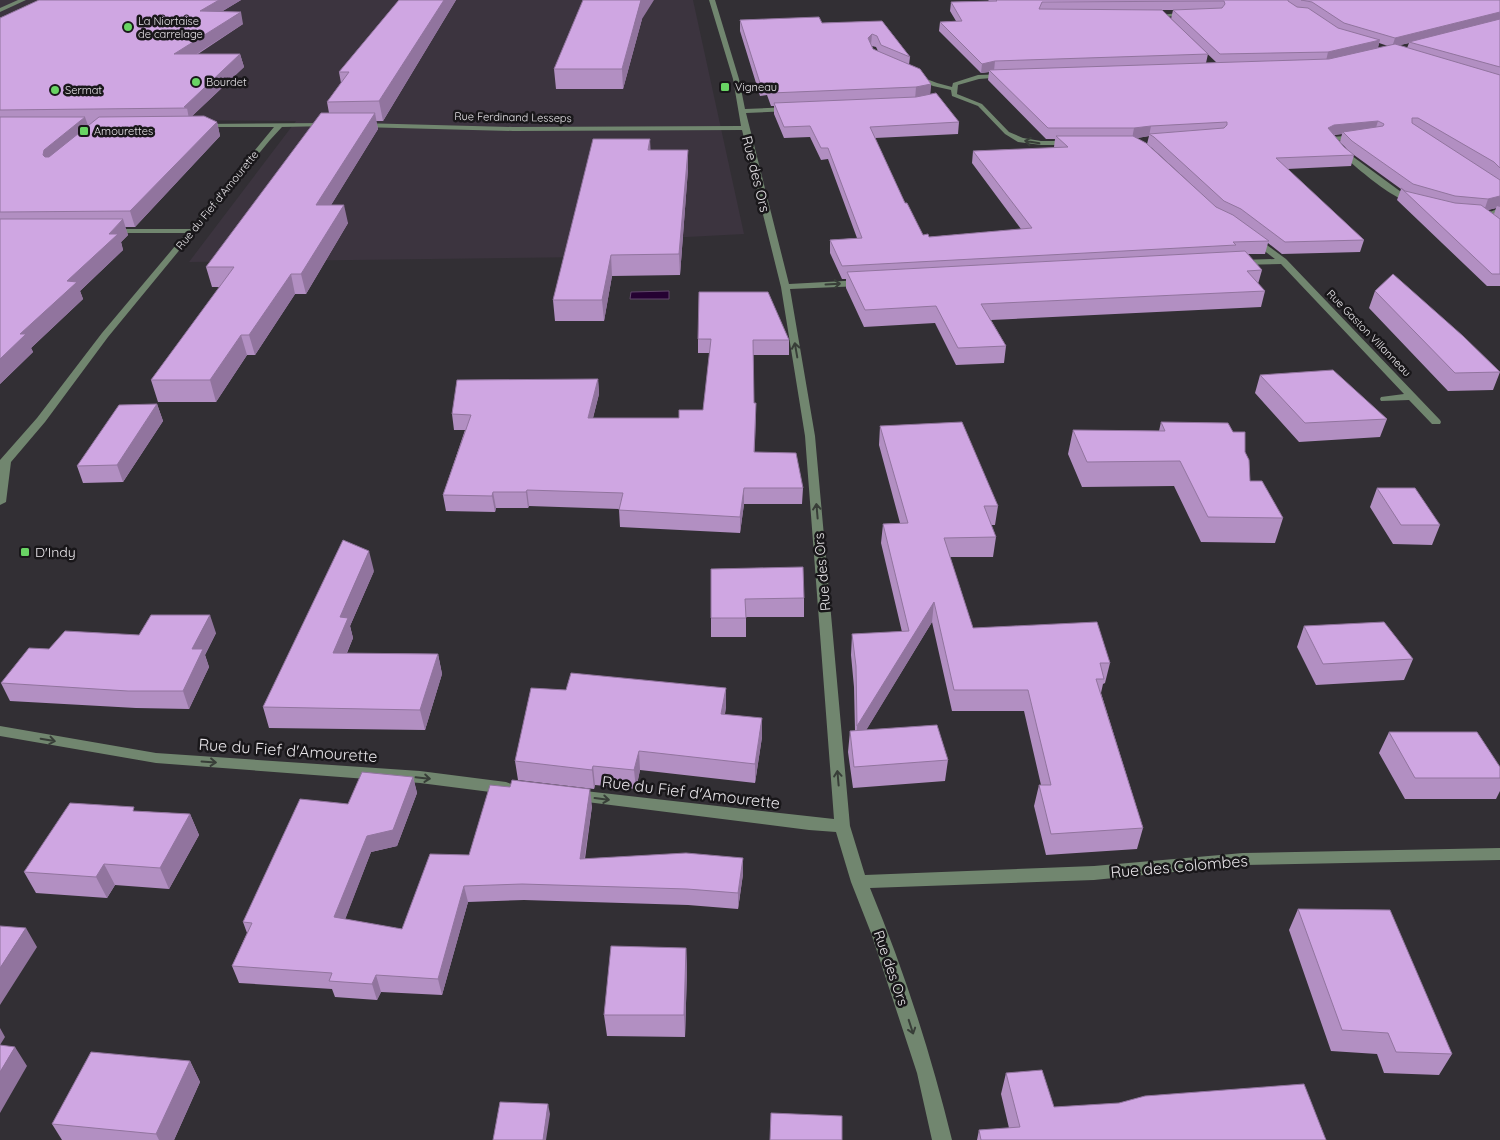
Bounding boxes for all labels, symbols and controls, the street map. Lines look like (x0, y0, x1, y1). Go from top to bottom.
place label: La Niortaise de carrelage (138, 14, 203, 41)
marker: La Niortaise de carrelage (122, 21, 134, 33)
place label: Bourdet (206, 75, 247, 89)
marker: Bourdet (190, 76, 202, 88)
place label: Vigneau (735, 80, 777, 94)
marker: Vigneau (719, 81, 731, 93)
place label: Sermat (65, 83, 102, 97)
marker: Sermat (49, 84, 61, 96)
street label: Rue Ferdinand Lesseps (454, 109, 572, 125)
place label: Amourettes (94, 124, 153, 138)
marker: Amourettes (78, 125, 90, 137)
street label: Rue des Ors (738, 134, 774, 214)
one-way arrow (1024, 136, 1040, 146)
street label: Rue du Fief d'Amourette (173, 148, 261, 252)
one-way arrow (825, 280, 841, 289)
street label: Rue Gaston Villanneau (1324, 287, 1414, 379)
one-way arrow (790, 342, 800, 358)
one-way arrow (812, 503, 821, 519)
street label: Rue des Ors (810, 532, 834, 612)
place label: D'Indy (35, 543, 76, 561)
marker: D'Indy (19, 546, 31, 558)
street label: Rue du Fief d'Amourette (198, 734, 378, 766)
one-way arrow (40, 735, 56, 745)
one-way arrow (201, 757, 217, 766)
one-way arrow (834, 770, 843, 786)
street label: Rue du Fief d'Amourette (601, 771, 781, 813)
one-way arrow (415, 773, 431, 783)
one-way arrow (594, 794, 610, 804)
street label: Rue des Colombes (1109, 850, 1249, 882)
street label: Rue des Ors (870, 928, 912, 1008)
one-way arrow (906, 1019, 916, 1035)

